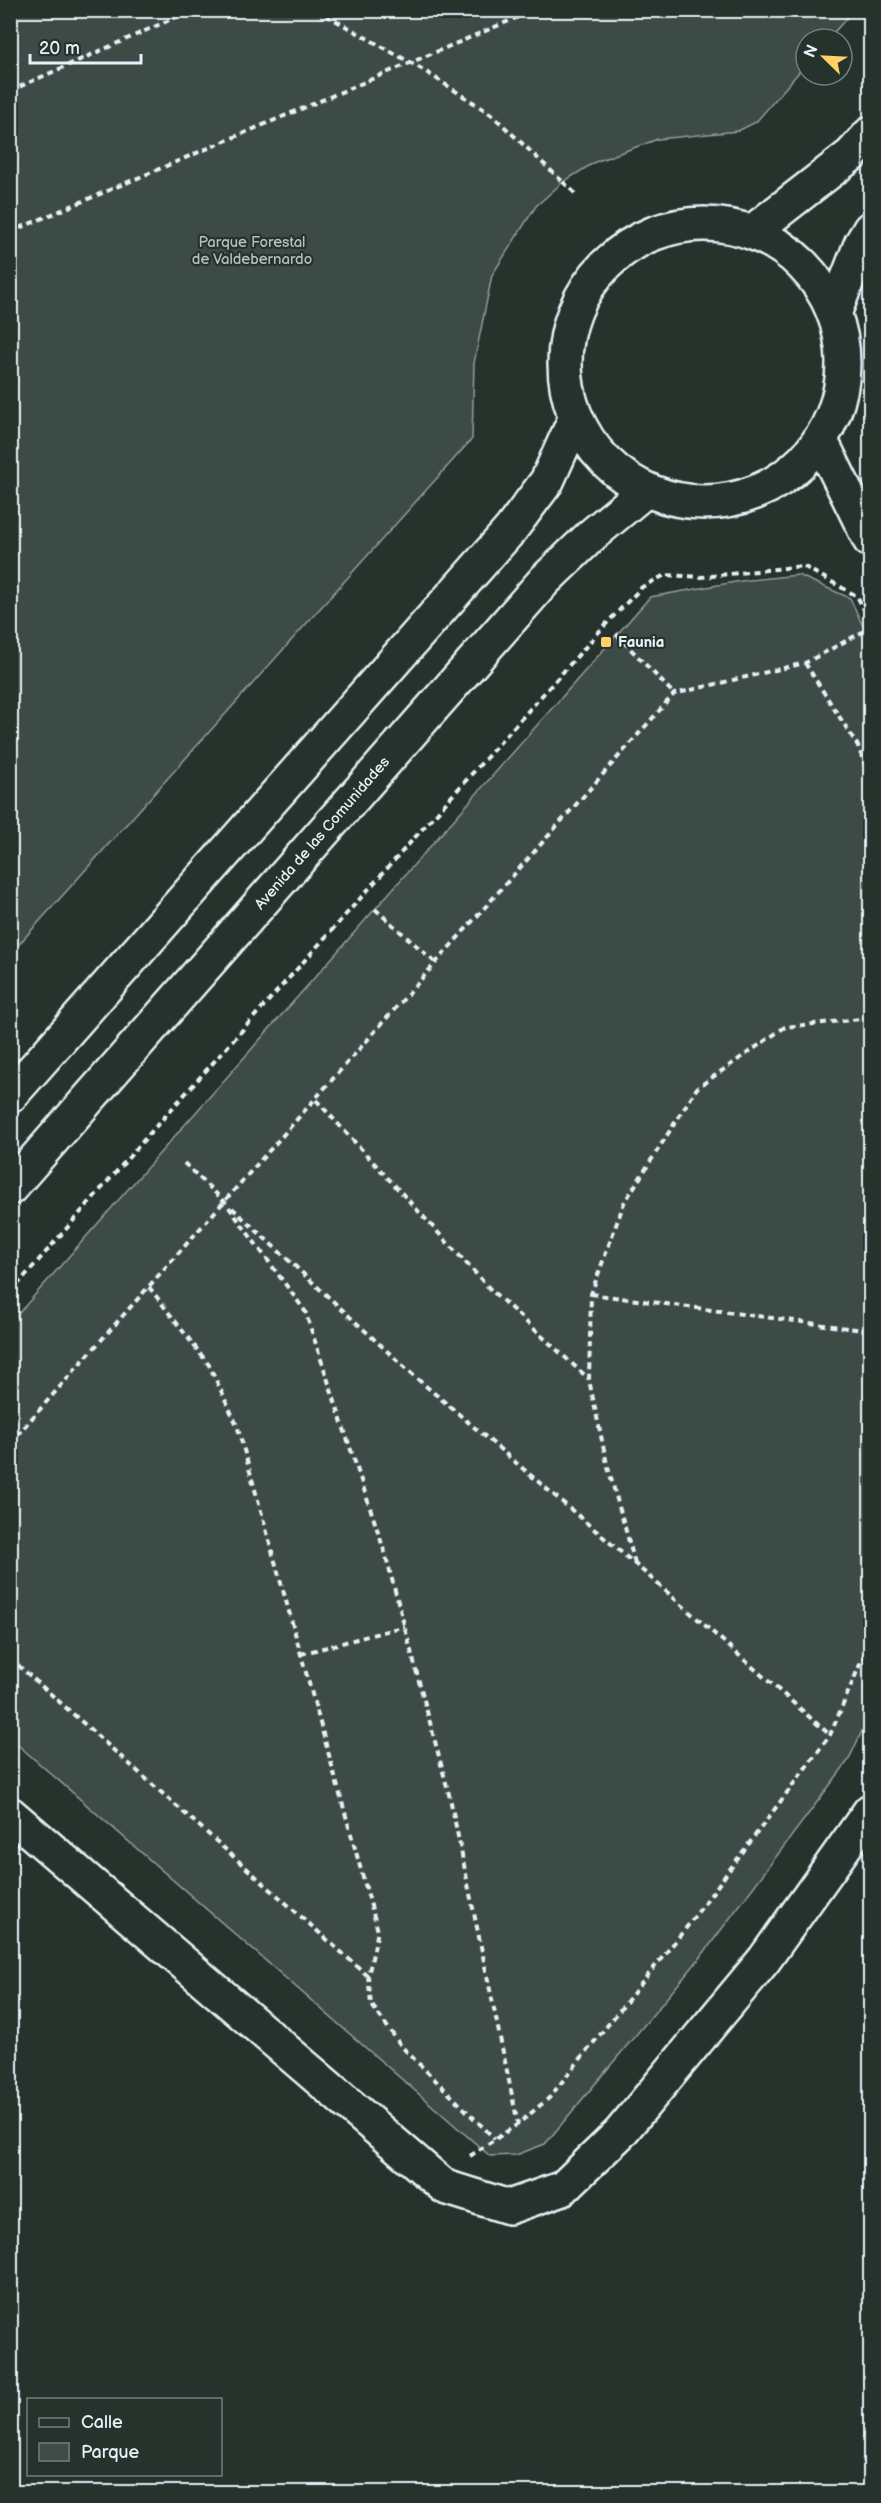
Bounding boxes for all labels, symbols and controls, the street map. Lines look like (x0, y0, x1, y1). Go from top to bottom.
scale bar (30, 27, 141, 65)
north arrow (794, 27, 854, 87)
text: 20 m (39, 38, 80, 59)
text: N (801, 42, 823, 61)
park label: Parque Forestal de Valdebernardo (192, 233, 312, 269)
place label: Faunia (618, 633, 664, 652)
marker: Faunia (599, 635, 613, 649)
street label: Avenida de las Comunidades (251, 753, 394, 914)
legend (27, 2398, 222, 2476)
text: Calle (81, 2412, 123, 2433)
text: Parque (81, 2442, 139, 2463)

